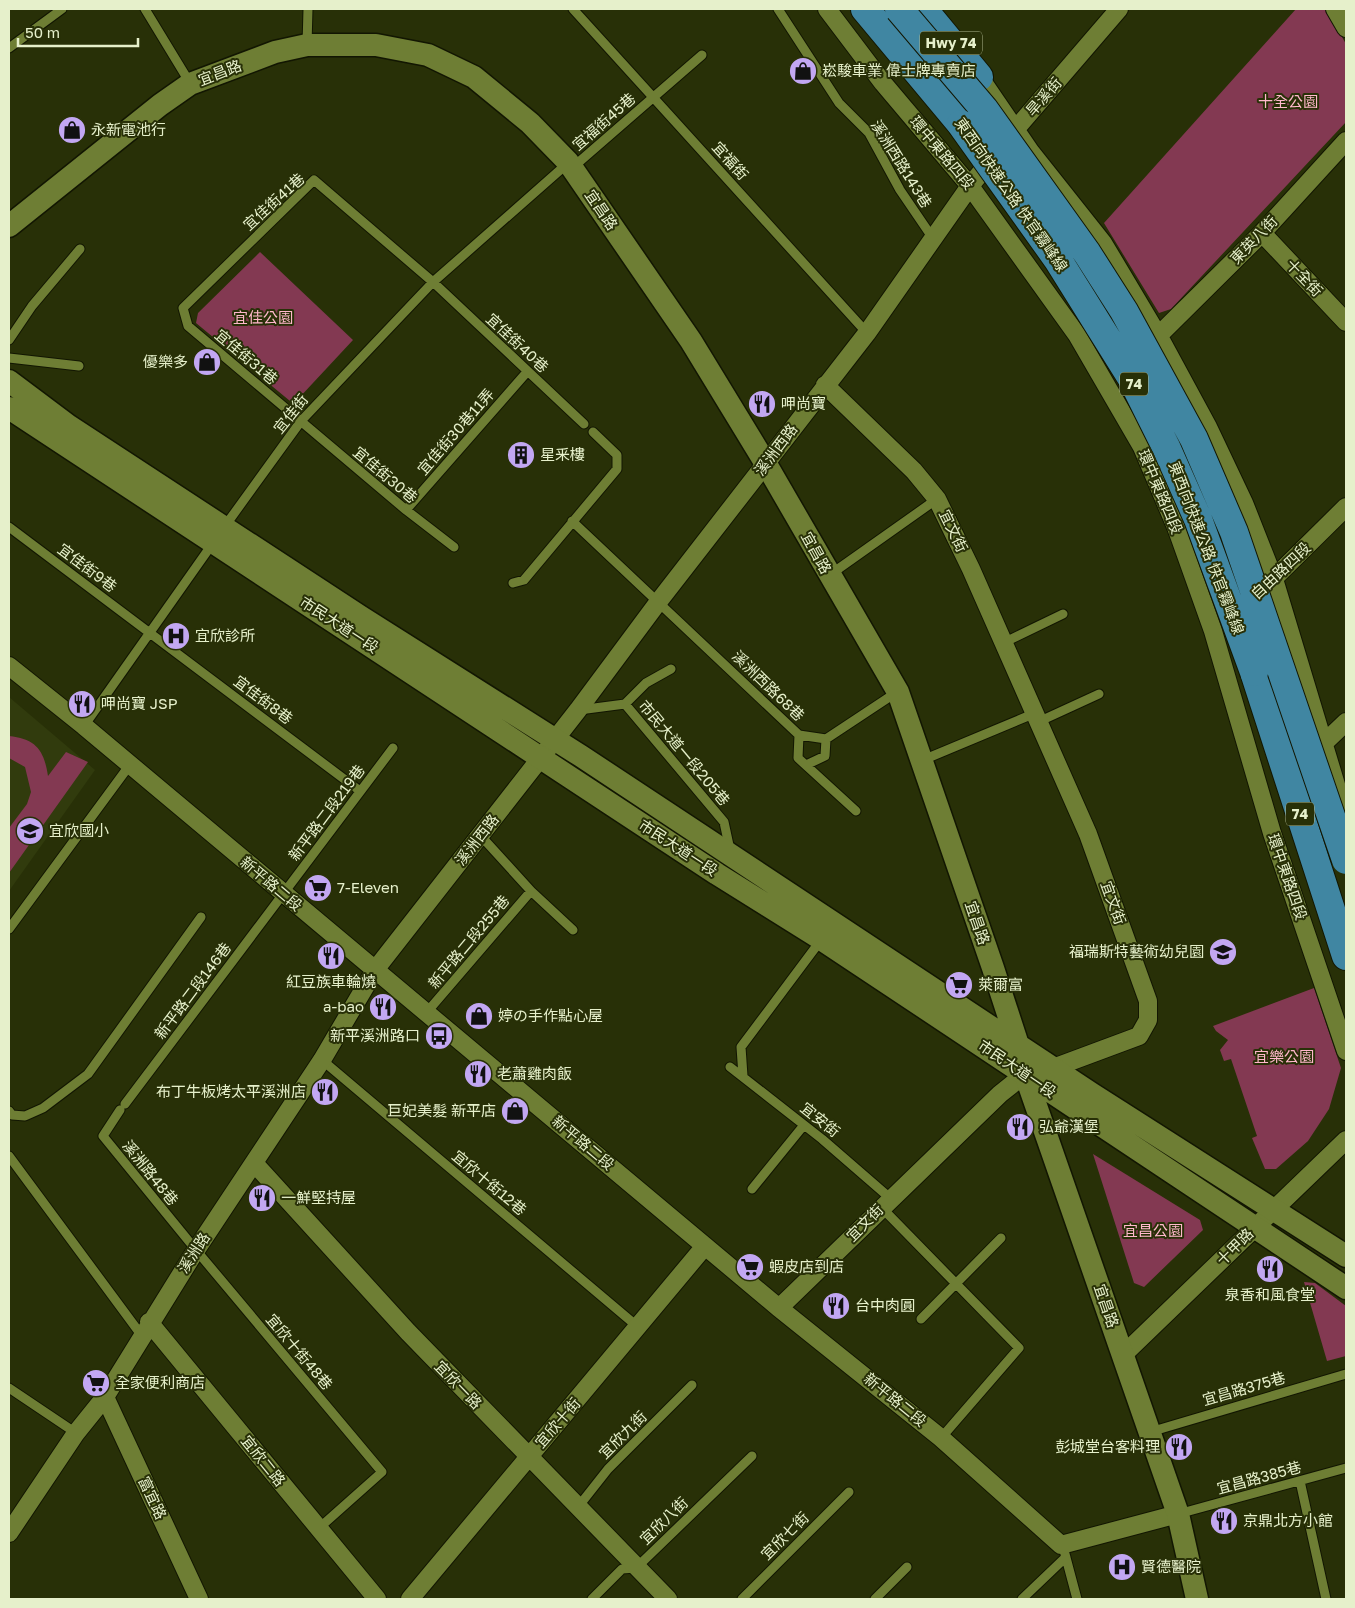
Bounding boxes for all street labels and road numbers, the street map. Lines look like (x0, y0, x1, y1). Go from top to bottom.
road number: Hwy 74 (920, 32, 982, 54)
street label: 宜昌路 (195, 56, 244, 89)
street label: 旱溪街 (1022, 73, 1065, 119)
street label: 宜福街45巷 (568, 89, 639, 154)
street label: 環中東路四段 (907, 112, 979, 193)
street label: 東西向快速公路 快官霧峰線 (952, 114, 1072, 275)
street label: 溪洲西路143巷 (868, 116, 936, 211)
street label: 宜福街 (709, 138, 752, 183)
street label: 宜佳街41巷 (239, 169, 308, 234)
street label: 宜昌路 (582, 186, 622, 233)
street label: 東英八街 (1226, 211, 1281, 267)
street label: 十全街 (1283, 255, 1327, 300)
street label: 宜佳街40巷 (483, 309, 553, 376)
street label: 宜佳街31巷 (212, 325, 282, 388)
road number: 74 (1120, 372, 1148, 396)
street label: 宜佳街30巷11弄 (413, 385, 497, 478)
street label: 宜佳街 (269, 390, 311, 437)
street label: 溪洲西路 (750, 420, 800, 479)
street label: 宜佳街30巷 (350, 442, 421, 506)
street label: 環中東路四段 (1135, 447, 1187, 537)
street label: 東西向快速公路 快官霧峰線 (1166, 459, 1248, 637)
street label: 宜文街 (936, 506, 972, 555)
street label: 宜昌路 (798, 528, 836, 577)
street label: 自由路四段 (1247, 538, 1314, 602)
street label: 宜佳街9巷 (55, 539, 121, 595)
street label: 市民大道一段 (297, 592, 382, 656)
street label: 溪洲西路68巷 (729, 646, 808, 724)
street label: 宜佳街8巷 (231, 671, 297, 727)
street label: 市民大道一段205巷 (636, 696, 734, 809)
street label: 新平路二段219巷 (284, 761, 368, 864)
road number: 74 (1286, 802, 1314, 826)
street label: 溪洲西路 (451, 810, 502, 869)
street label: 市民大道一段 (636, 815, 721, 879)
street label: 環中東路四段 (1265, 831, 1311, 922)
street label: 新平路二段 (237, 852, 306, 914)
street label: 宜文街 (1098, 878, 1130, 927)
street label: 新平路二段255巷 (424, 891, 512, 992)
street label: 宜昌路 (962, 898, 994, 947)
street label: 新平路二段146巷 (150, 939, 234, 1042)
street label: 市民大道一段 (975, 1036, 1060, 1101)
street label: 宜安街 (797, 1098, 844, 1140)
street label: 新平路二段 (549, 1111, 618, 1173)
street label: 溪洲路48巷 (119, 1136, 182, 1208)
street label: 宜欣十街12巷 (449, 1146, 530, 1218)
street label: 宜文街 (842, 1200, 887, 1245)
street label: 十甲路 (1212, 1224, 1257, 1269)
street label: 溪洲路 (173, 1229, 213, 1276)
street label: 宜昌路 (1091, 1281, 1123, 1330)
street label: 宜欣十街48巷 (263, 1310, 337, 1393)
street label: 宜欣一路 (431, 1356, 486, 1412)
street label: 宜昌路375巷 (1200, 1368, 1287, 1408)
street label: 新平路二段 (861, 1369, 930, 1430)
street label: 宜欣十街 (531, 1394, 584, 1451)
street label: 宜欣九街 (595, 1407, 650, 1462)
street label: 宜欣二路 (238, 1431, 290, 1489)
street label: 宜昌路385巷 (1215, 1457, 1303, 1497)
street label: 富宜路 (135, 1473, 171, 1522)
street label: 宜欣八街 (635, 1493, 691, 1548)
street label: 宜欣七街 (757, 1508, 812, 1563)

